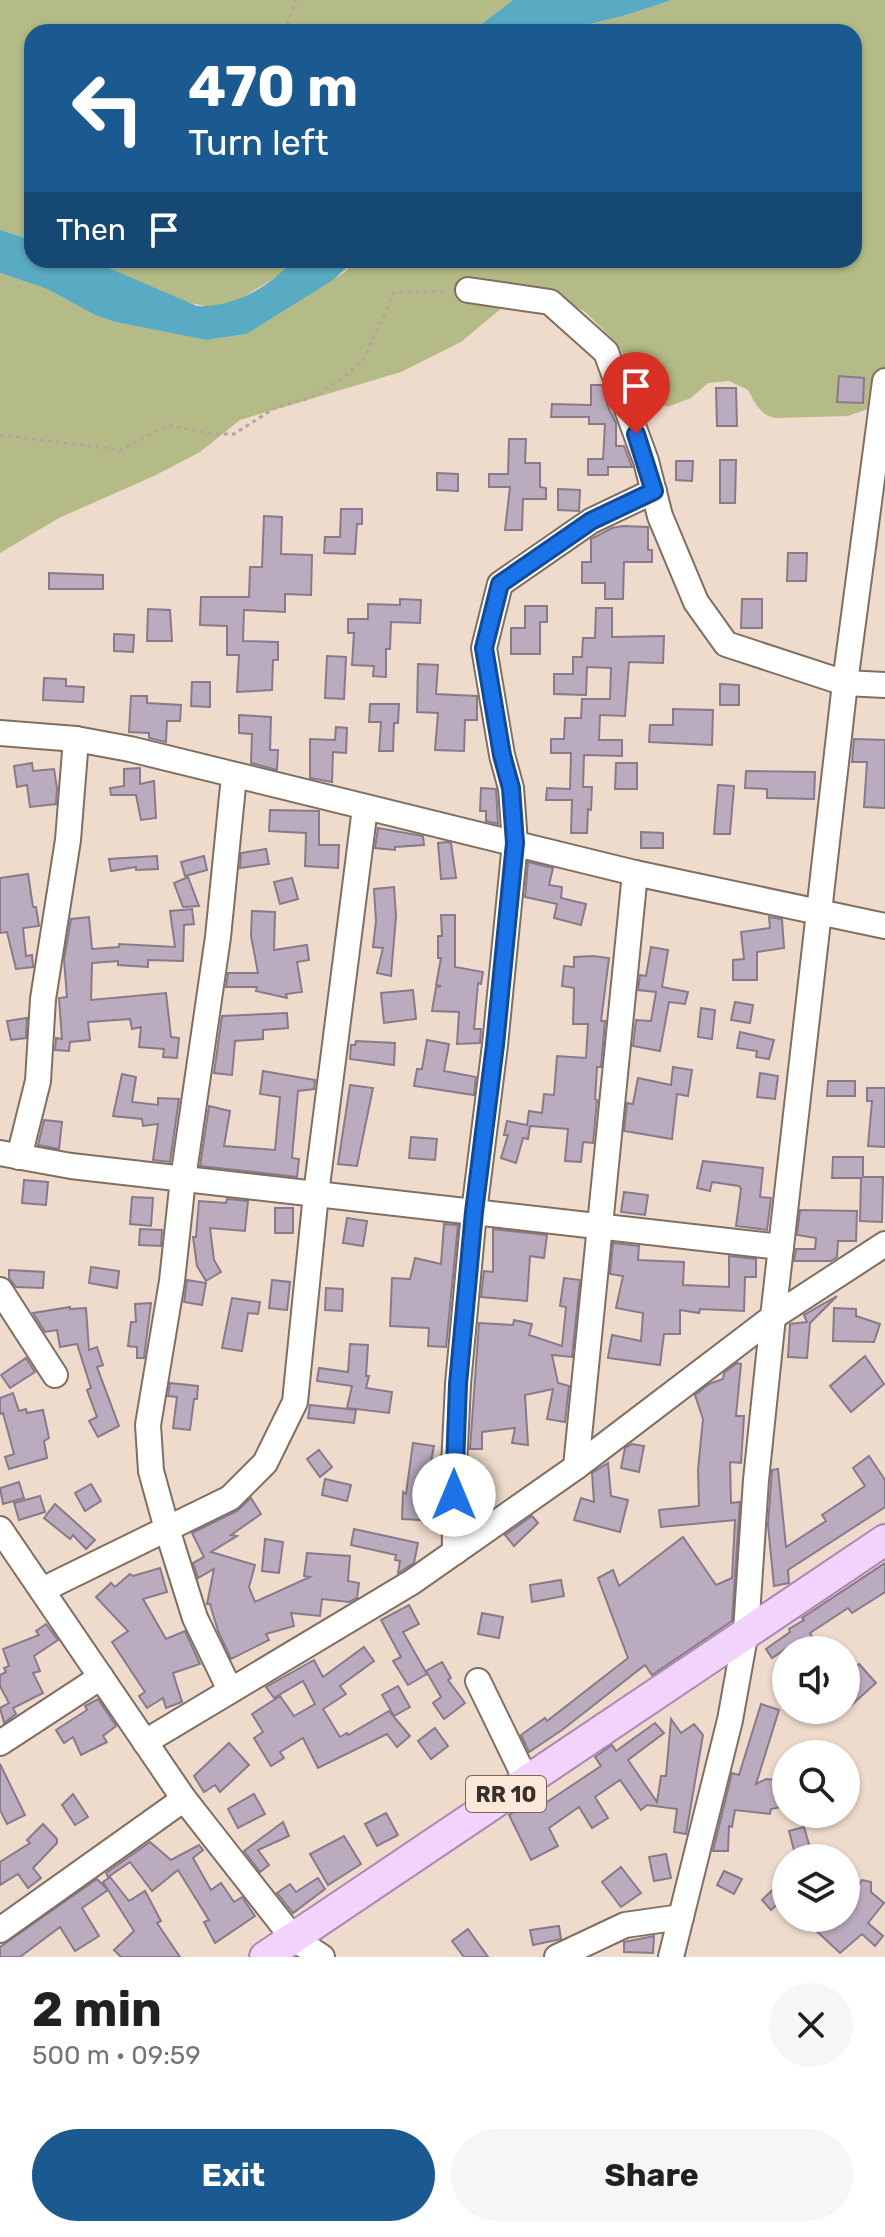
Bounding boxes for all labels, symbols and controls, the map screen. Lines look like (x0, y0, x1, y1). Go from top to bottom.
text: 470 m (188, 54, 358, 120)
icon: left (56, 56, 160, 160)
text: Turn left (188, 121, 329, 164)
icon: arrive (142, 208, 186, 252)
text: Then (56, 212, 126, 248)
pin (602, 352, 670, 434)
icon: arrive (614, 364, 658, 408)
position arrow (412, 1453, 496, 1537)
map controls (772, 1636, 860, 1932)
button: sound (772, 1636, 860, 1724)
button: search (772, 1740, 860, 1828)
road number: RR 10 (466, 1776, 546, 1812)
button: layers (772, 1844, 860, 1932)
text: 2 min (32, 1981, 162, 2038)
button: close (769, 1983, 853, 2067)
text: 500 m · 09:59 (32, 2040, 201, 2071)
button: Exit (32, 2129, 435, 2221)
button: Share (451, 2129, 853, 2221)

